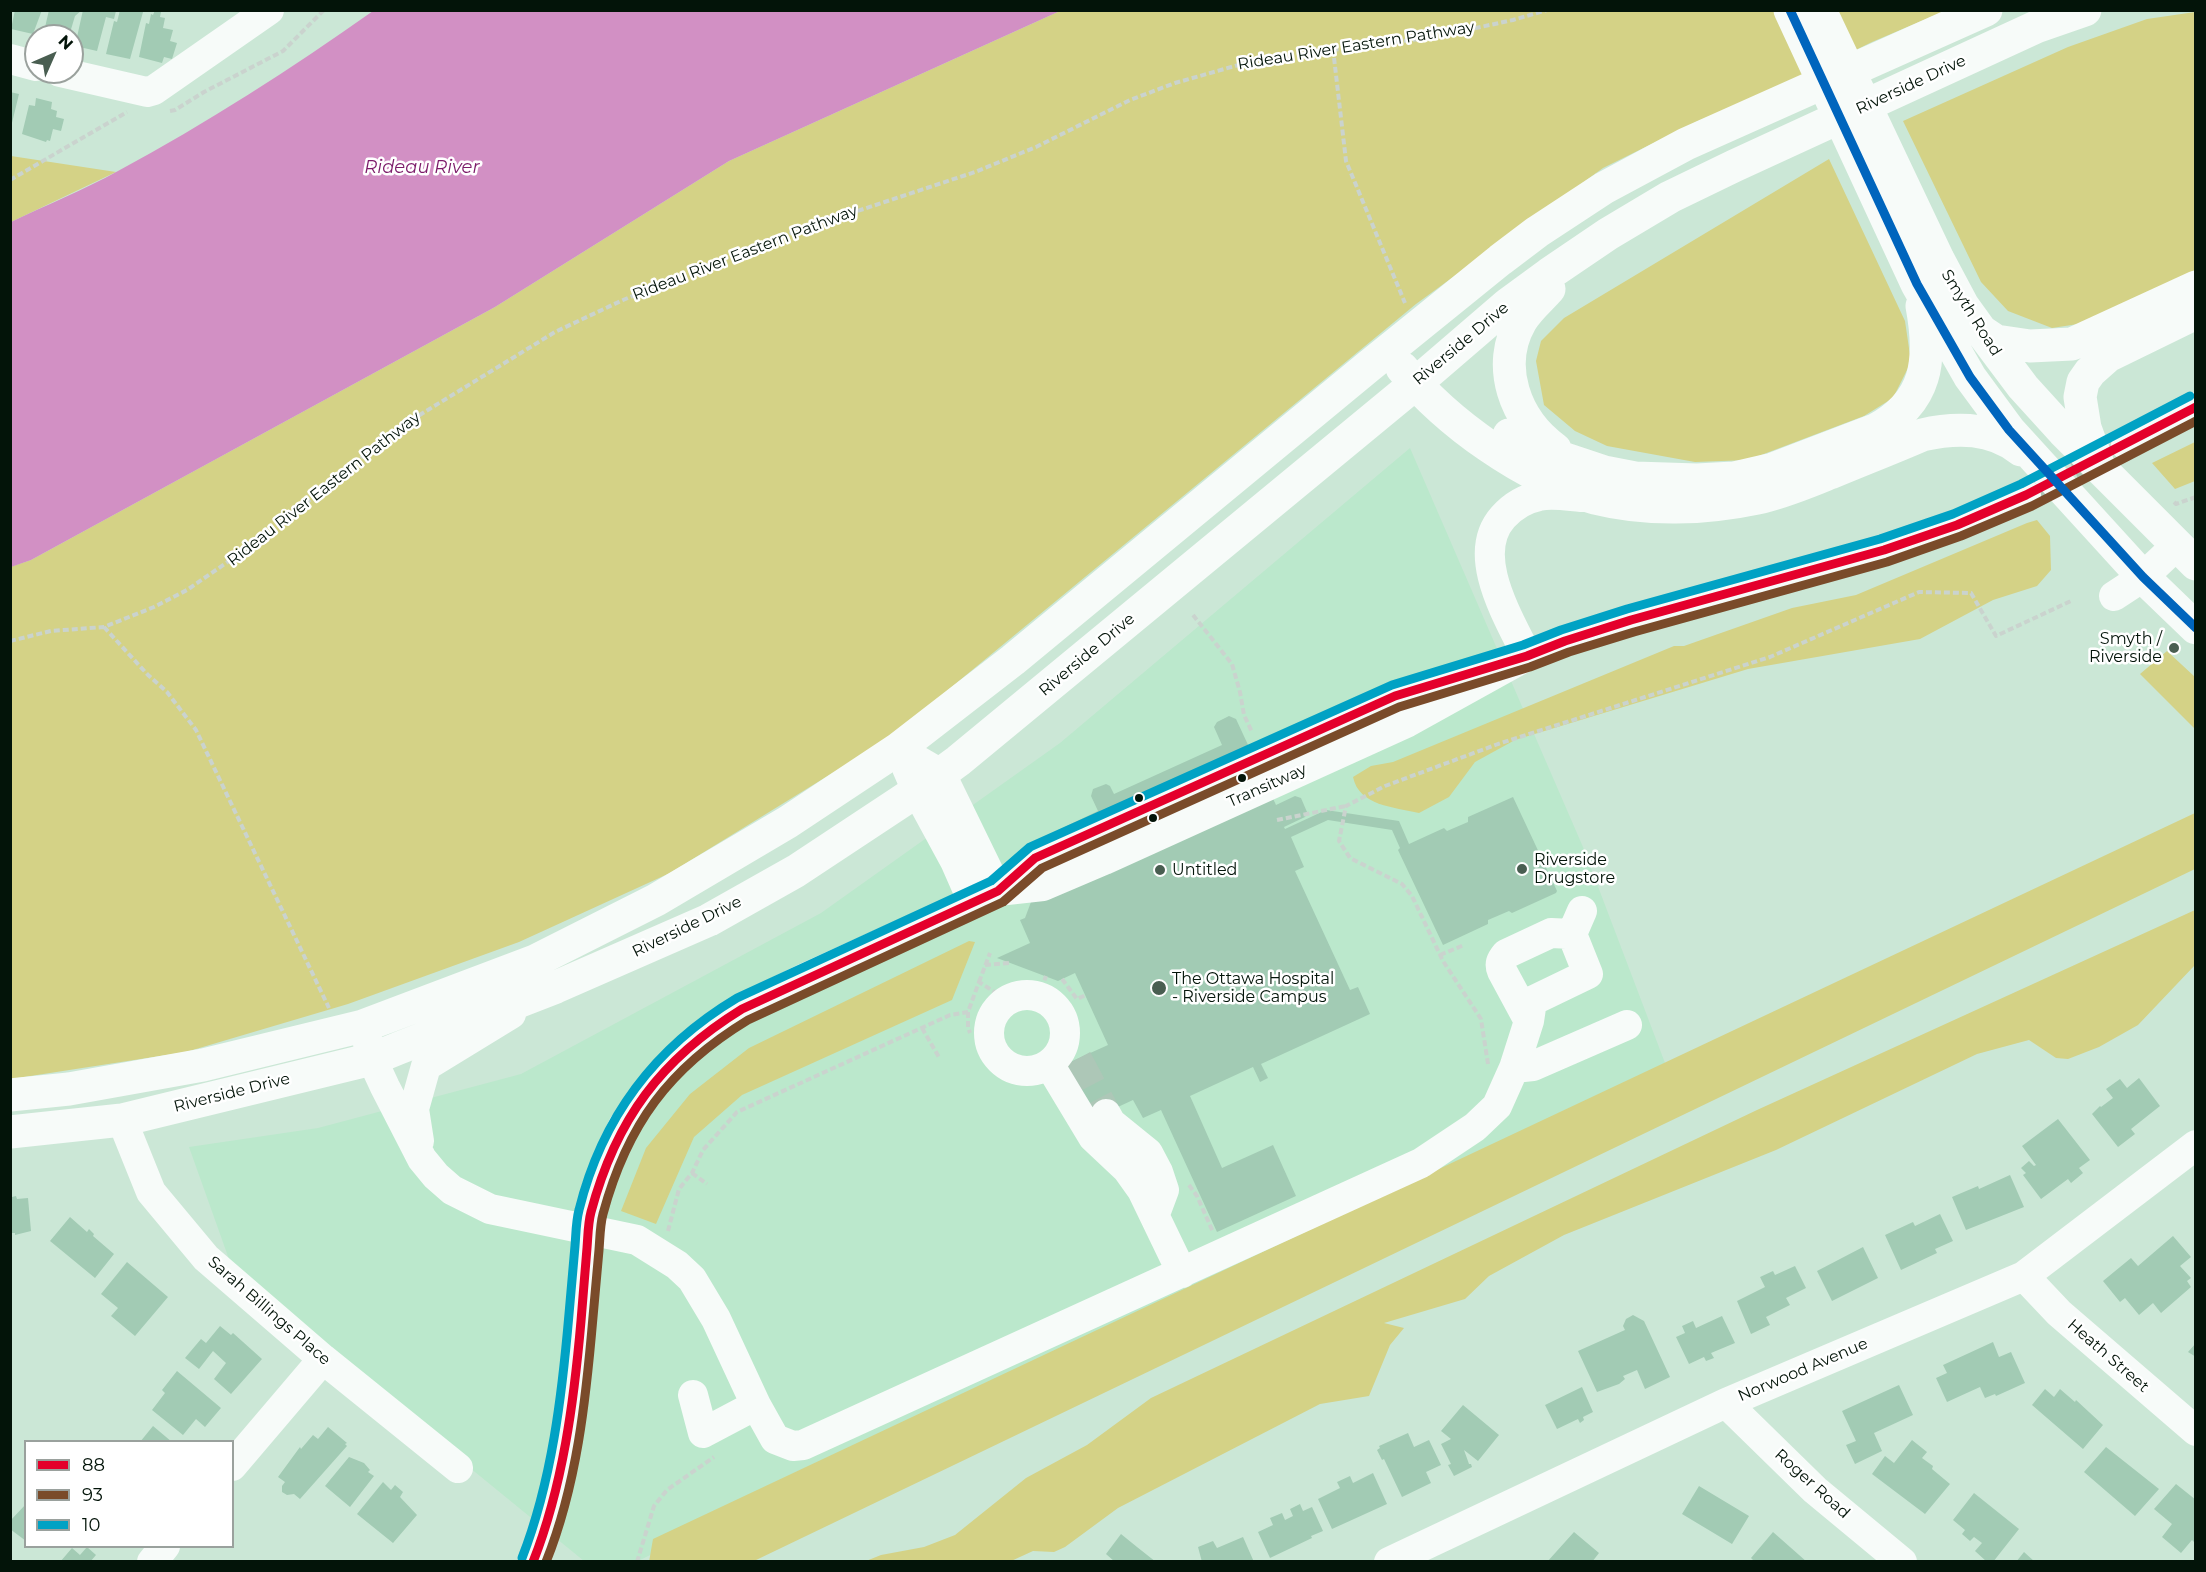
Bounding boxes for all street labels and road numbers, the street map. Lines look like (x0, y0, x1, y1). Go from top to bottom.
street label: Rideau River Eastern Pathway (1236, 18, 1476, 74)
street label: Riverside Drive (1853, 51, 1969, 119)
street label: Rideau River Eastern Pathway (630, 201, 860, 305)
street label: Smyth Road (1937, 266, 2005, 360)
street label: Riverside Drive (1409, 298, 1513, 390)
street label: Rideau River Eastern Pathway (224, 408, 424, 570)
street label: Riverside Drive (1035, 609, 1139, 701)
street label: Transitway (1224, 760, 1310, 812)
street label: Riverside Drive (629, 892, 745, 962)
street label: Riverside Drive (172, 1069, 292, 1117)
street label: Sarah Billings Place (204, 1252, 334, 1370)
street label: Heath Street (2063, 1315, 2153, 1397)
street label: Norwood Avenue (1735, 1334, 1871, 1406)
street label: Roger Road (1770, 1445, 1854, 1523)

